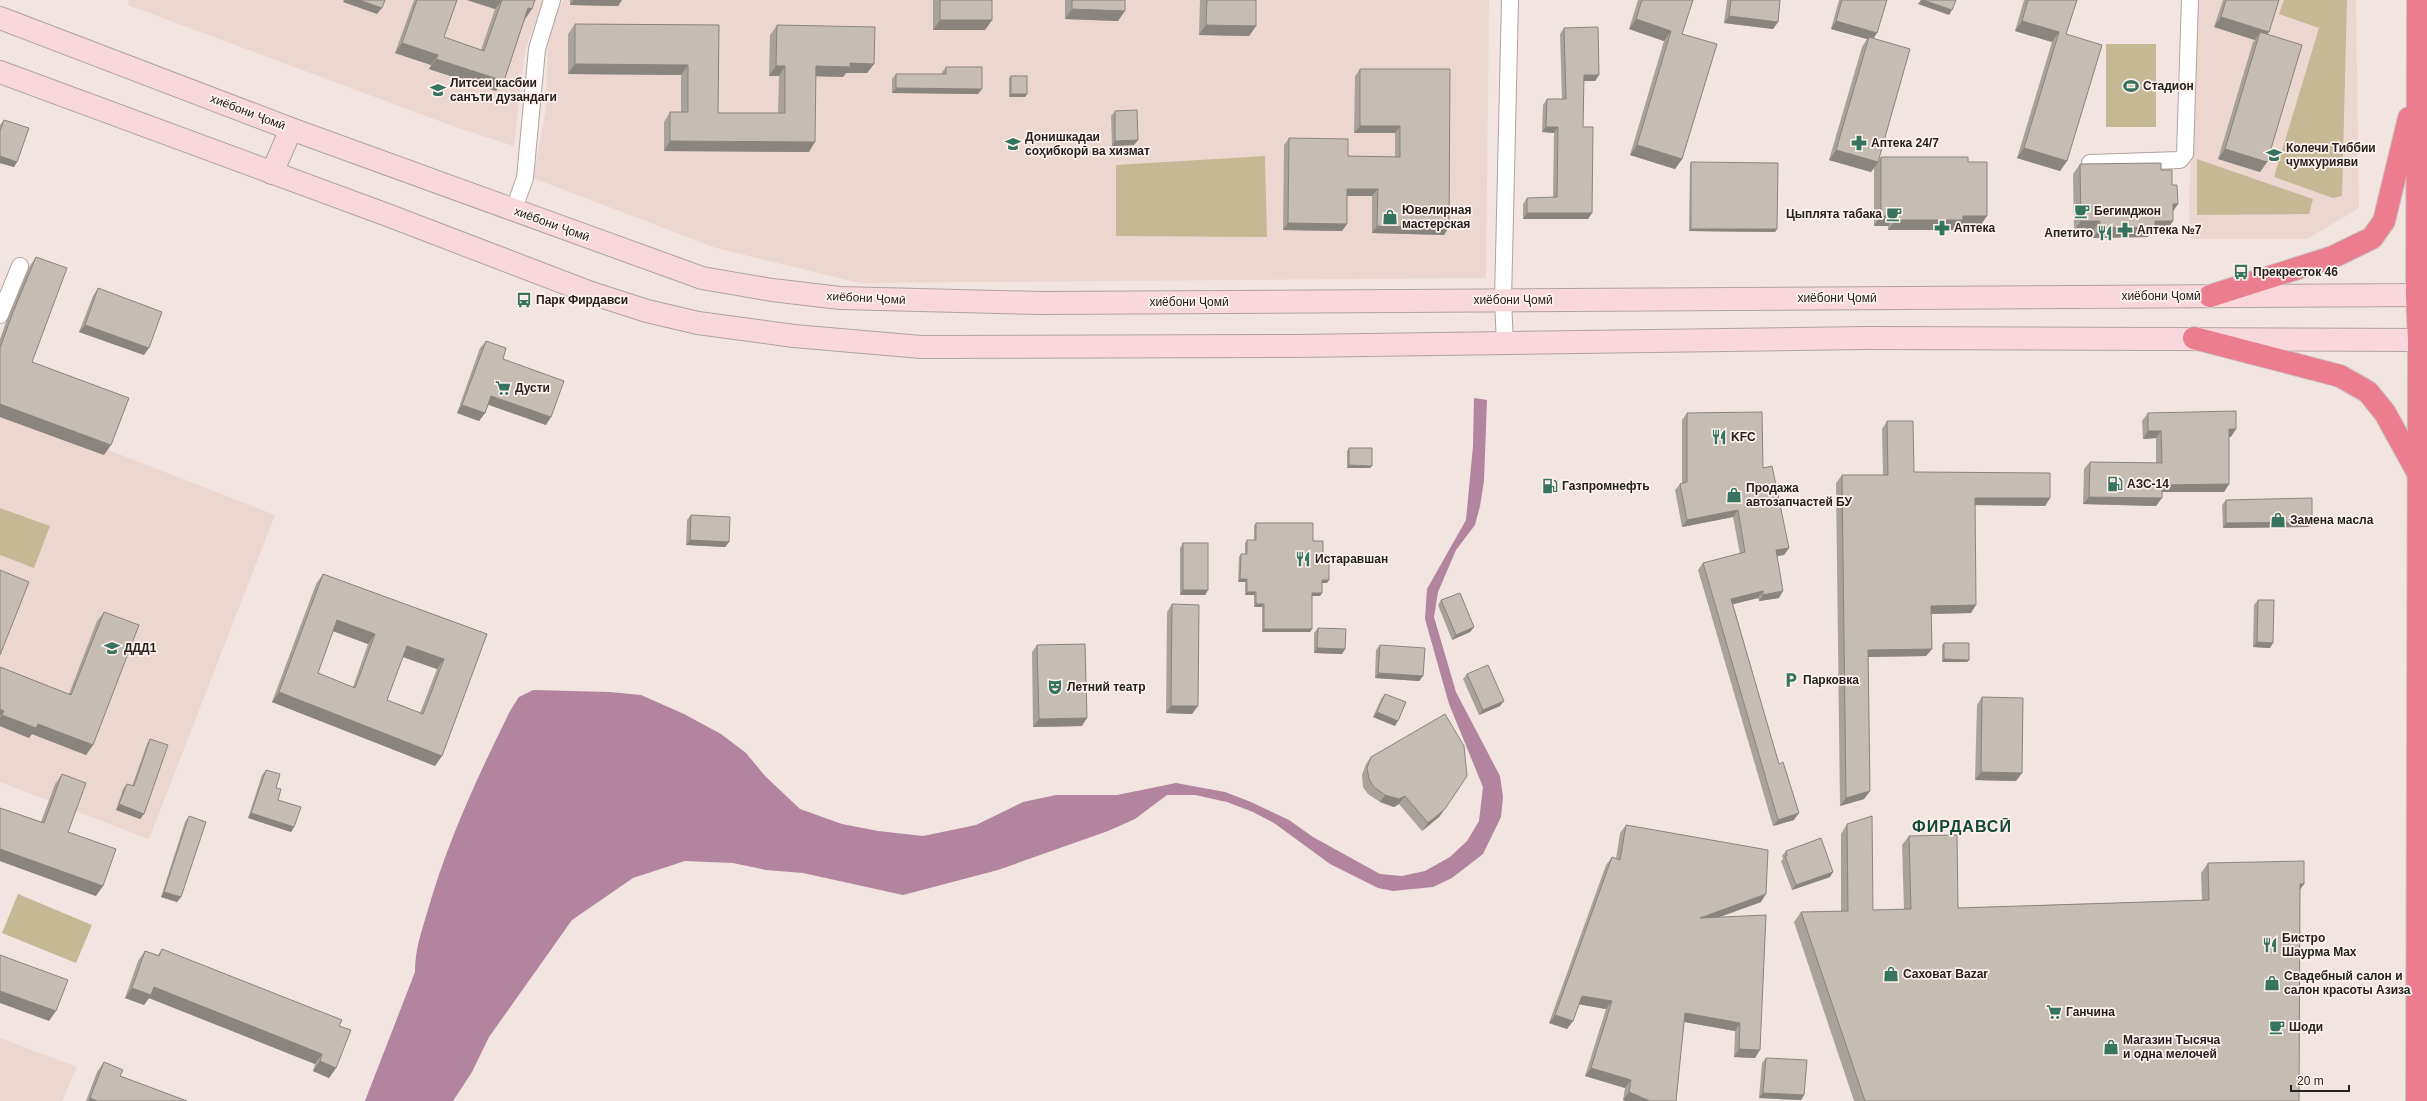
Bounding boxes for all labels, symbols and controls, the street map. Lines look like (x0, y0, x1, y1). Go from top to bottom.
place label: Литсеи касбии санъти дузандаги (450, 76, 557, 104)
sports icon: Стадион (2122, 77, 2140, 95)
place label: Стадион (2143, 79, 2194, 93)
school or university icon: Литсеи касбии санъти дузандаги (429, 81, 447, 99)
street label: хиёбони Ҷомӣ (209, 91, 287, 133)
place label: Донишкадаи соҳибкорӣ ва хизмат (1025, 130, 1150, 158)
pharmacy icon: Аптека 24/7 (1850, 134, 1868, 152)
school or university icon: Донишкадаи соҳибкорӣ ва хизмат (1004, 135, 1022, 153)
place label: Аптека 24/7 (1871, 136, 1939, 150)
place label: Колечи Тиббии чумхурияви (2286, 141, 2376, 169)
school or university icon: Колечи Тиббии чумхурияви (2265, 146, 2283, 164)
cafe icon: Бегимджон (2073, 202, 2091, 220)
place label: Ювелирная мастерская (1402, 203, 1472, 231)
street label: хиёбони Ҷомӣ (512, 204, 592, 244)
place label: Бегимджон (2094, 204, 2161, 218)
cafe icon: Цыплята табака (1885, 205, 1903, 223)
place label: Цыплята табака (1786, 207, 1882, 221)
shop icon: Ювелирная мастерская (1381, 208, 1399, 226)
pharmacy icon: Аптека (1933, 219, 1951, 237)
place label: Аптека (1954, 221, 1995, 235)
pharmacy icon: Аптека №7 (2116, 221, 2134, 239)
place label: Аптека №7 (2137, 223, 2202, 237)
restaurant icon: Апетито (2096, 224, 2114, 242)
place label: Апетито (2044, 226, 2093, 240)
bus stop icon: Прекресток 46 (2232, 263, 2250, 281)
place label: Прекресток 46 (2253, 265, 2338, 279)
street label: хиёбони Ҷомӣ (826, 289, 906, 307)
street label: хиёбони Ҷомӣ (2121, 289, 2201, 303)
bus stop icon: Парк Фирдавси (515, 291, 533, 309)
street label: хиёбони Ҷомӣ (1797, 291, 1877, 305)
place label: Парк Фирдавси (536, 293, 628, 307)
street label: хиёбони Ҷомӣ (1473, 293, 1553, 307)
street label: хиёбони Ҷомӣ (1149, 295, 1229, 309)
supermarket icon: Дусти (494, 379, 512, 397)
place label: Дусти (515, 381, 550, 395)
restaurant icon: KFC (1710, 428, 1728, 446)
place label: KFC (1731, 430, 1756, 444)
fuel station icon: АЗС-14 (2106, 475, 2124, 493)
fuel station icon: Газпромнефть (1541, 477, 1559, 495)
place label: АЗС-14 (2127, 477, 2169, 491)
place label: Газпромнефть (1562, 479, 1650, 493)
place label: Продажа автозапчастей БУ (1746, 481, 1852, 509)
shop icon: Продажа автозапчастей БУ (1725, 486, 1743, 504)
shop icon: Замена масла (2269, 511, 2287, 529)
place label: Замена масла (2290, 513, 2374, 527)
restaurant icon: Истаравшан (1294, 550, 1312, 568)
place label: Истаравшан (1315, 552, 1388, 566)
school or university icon: ДДД1 (103, 639, 121, 657)
place label: ДДД1 (124, 641, 157, 655)
parking icon: Парковка (1782, 671, 1800, 689)
place label: Парковка (1803, 673, 1859, 687)
theatre icon: Летний театр (1046, 678, 1064, 696)
place label: Летний театр (1067, 680, 1146, 694)
district label: ФИРДАВСӢ (1912, 817, 2012, 835)
place label: Бистро Шаурма Мax (2282, 931, 2357, 959)
restaurant icon: Бистро Шаурма Мax (2261, 936, 2279, 954)
shop icon: Саховат Bazar (1882, 965, 1900, 983)
place label: Саховат Bazar (1903, 967, 1988, 981)
place label: Свадебный салон и салон красоты Азиза (2284, 969, 2411, 997)
shop icon: Свадебный салон и салон красоты Азиза (2263, 974, 2281, 992)
supermarket icon: Ганчина (2045, 1003, 2063, 1021)
place label: Ганчина (2066, 1005, 2115, 1019)
cafe icon: Шоди (2268, 1018, 2286, 1036)
place label: Шоди (2289, 1020, 2323, 1034)
place label: Магазин Тысяча и одна мелочей (2123, 1033, 2221, 1061)
shop icon: Магазин Тысяча и одна мелочей (2102, 1038, 2120, 1056)
scale bar (2291, 1067, 2349, 1093)
text: 20 m (2297, 1074, 2324, 1088)

